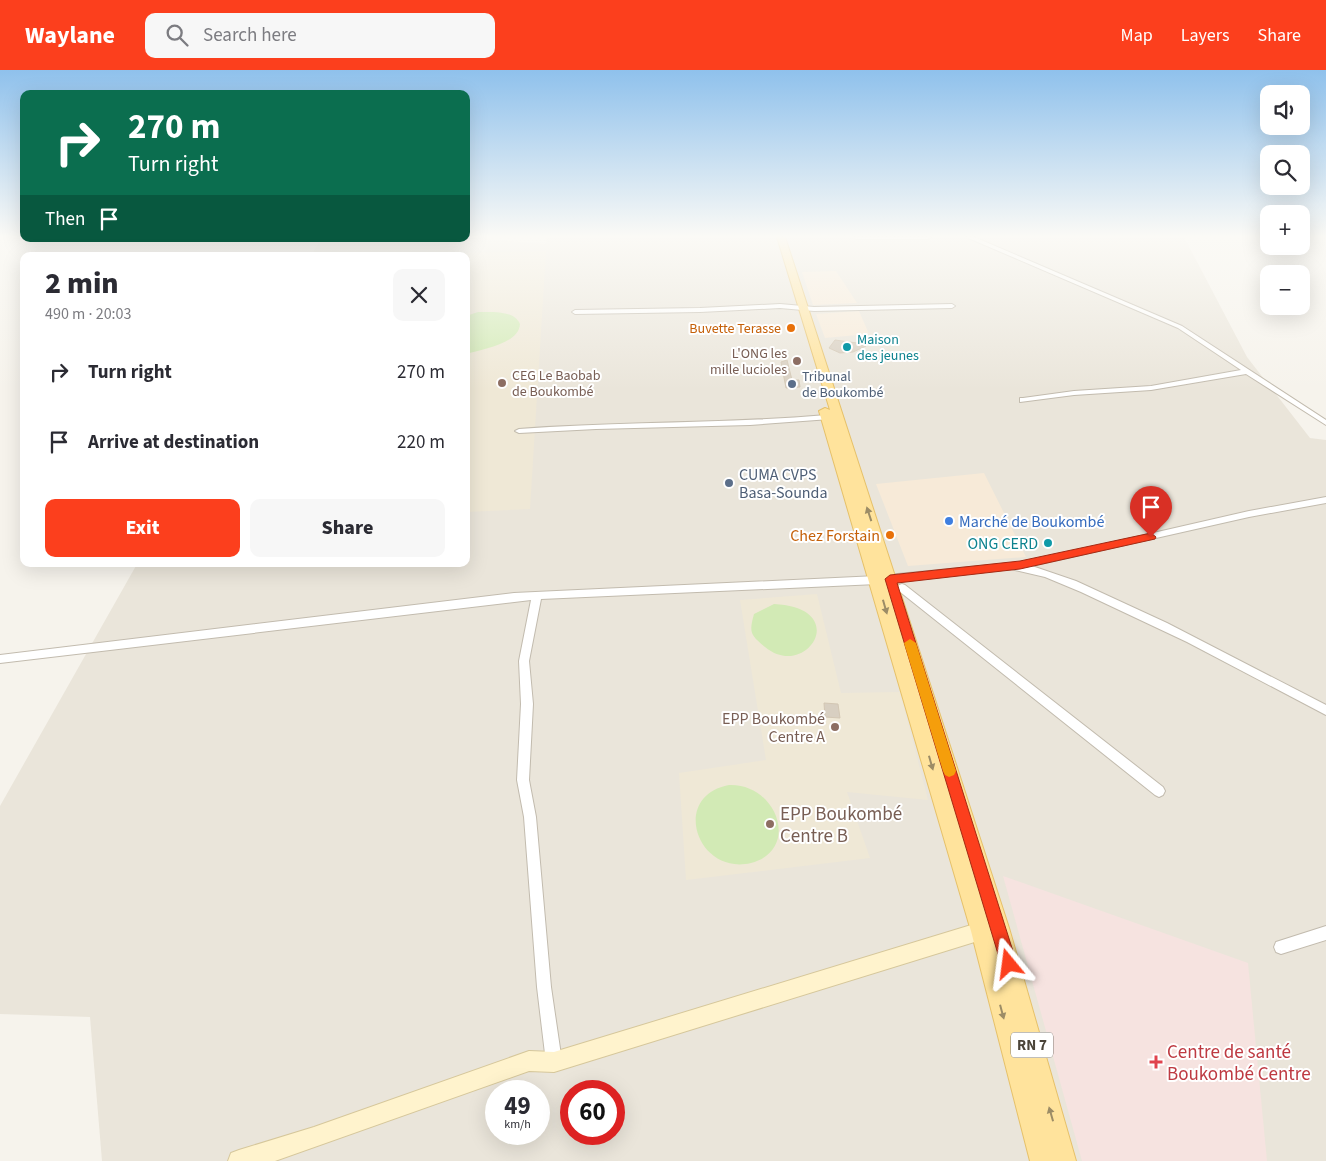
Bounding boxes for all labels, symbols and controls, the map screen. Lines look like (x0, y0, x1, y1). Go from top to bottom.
search box (145, 13, 495, 58)
text: Waylane (25, 18, 115, 53)
icon: search (163, 21, 191, 49)
text: Search here (203, 22, 297, 49)
text: Map (1121, 23, 1153, 48)
text: Layers (1181, 23, 1230, 48)
text: Share (1258, 23, 1301, 48)
map controls (1260, 85, 1310, 315)
button: sound (1260, 85, 1310, 135)
text: 270 m (128, 102, 220, 152)
icon: right (45, 110, 110, 175)
button: search (1260, 145, 1310, 195)
text: Turn right (128, 148, 218, 180)
icon: arrive (95, 205, 123, 233)
button: + (1260, 205, 1310, 255)
text: Then (45, 206, 85, 233)
text: 2 min (45, 262, 119, 305)
button: − (1260, 265, 1310, 315)
button: close (393, 269, 445, 321)
text: 490 m · 20:03 (45, 303, 132, 325)
place label: Buvette Terasse (689, 319, 781, 339)
marker: Buvette Terasse (785, 322, 797, 334)
place label: Maison des jeunes (857, 330, 919, 366)
marker: Maison des jeunes (841, 341, 853, 353)
place label: L'ONG les mille lucioles (710, 344, 787, 380)
marker: L'ONG les mille lucioles (791, 355, 803, 367)
icon: right (45, 358, 73, 386)
text: Turn right (88, 359, 172, 386)
text: 270 m (397, 359, 445, 386)
place label: CEG Le Baobab de Boukombé (512, 366, 601, 402)
place label: Tribunal de Boukombé (802, 367, 884, 403)
marker: CEG Le Baobab de Boukombé (496, 377, 508, 389)
marker: Tribunal de Boukombé (786, 378, 798, 390)
icon: arrive (45, 428, 73, 456)
text: Arrive at destination (88, 429, 259, 456)
text: 220 m (397, 429, 445, 456)
place label: CUMA CVPS Basa-Sounda (739, 464, 828, 504)
marker: CUMA CVPS Basa-Sounda (723, 477, 735, 489)
pin (1130, 486, 1172, 537)
icon: arrive (1137, 493, 1165, 521)
button: Exit (45, 499, 240, 557)
button: Share (250, 499, 445, 557)
one-way arrow (865, 507, 872, 522)
place label: Marché de Boukombé (959, 511, 1104, 533)
marker: Marché de Boukombé (943, 515, 955, 527)
place label: Chez Forstain (790, 525, 880, 547)
marker: Chez Forstain (884, 529, 896, 541)
place label: ONG CERD (967, 533, 1038, 555)
marker: ONG CERD (1042, 537, 1054, 549)
one-way arrow (881, 599, 889, 614)
place label: EPP Boukombé Centre A (722, 708, 825, 748)
marker: EPP Boukombé Centre A (829, 721, 841, 733)
one-way arrow (927, 755, 935, 770)
place label: EPP Boukombé Centre B (780, 801, 902, 850)
marker: EPP Boukombé Centre B (764, 818, 776, 830)
position arrow (982, 937, 1034, 989)
one-way arrow (998, 1004, 1006, 1019)
road number: RN 7 (1011, 1032, 1053, 1058)
place label: Centre de santé Boukombé Centre (1167, 1039, 1311, 1088)
marker: Centre de santé Boukombé Centre (1149, 1055, 1163, 1069)
speed limit sign: 60 (560, 1080, 625, 1145)
text: 49 (504, 1088, 531, 1124)
one-way arrow (1047, 1106, 1055, 1121)
text: km/h (504, 1116, 531, 1133)

